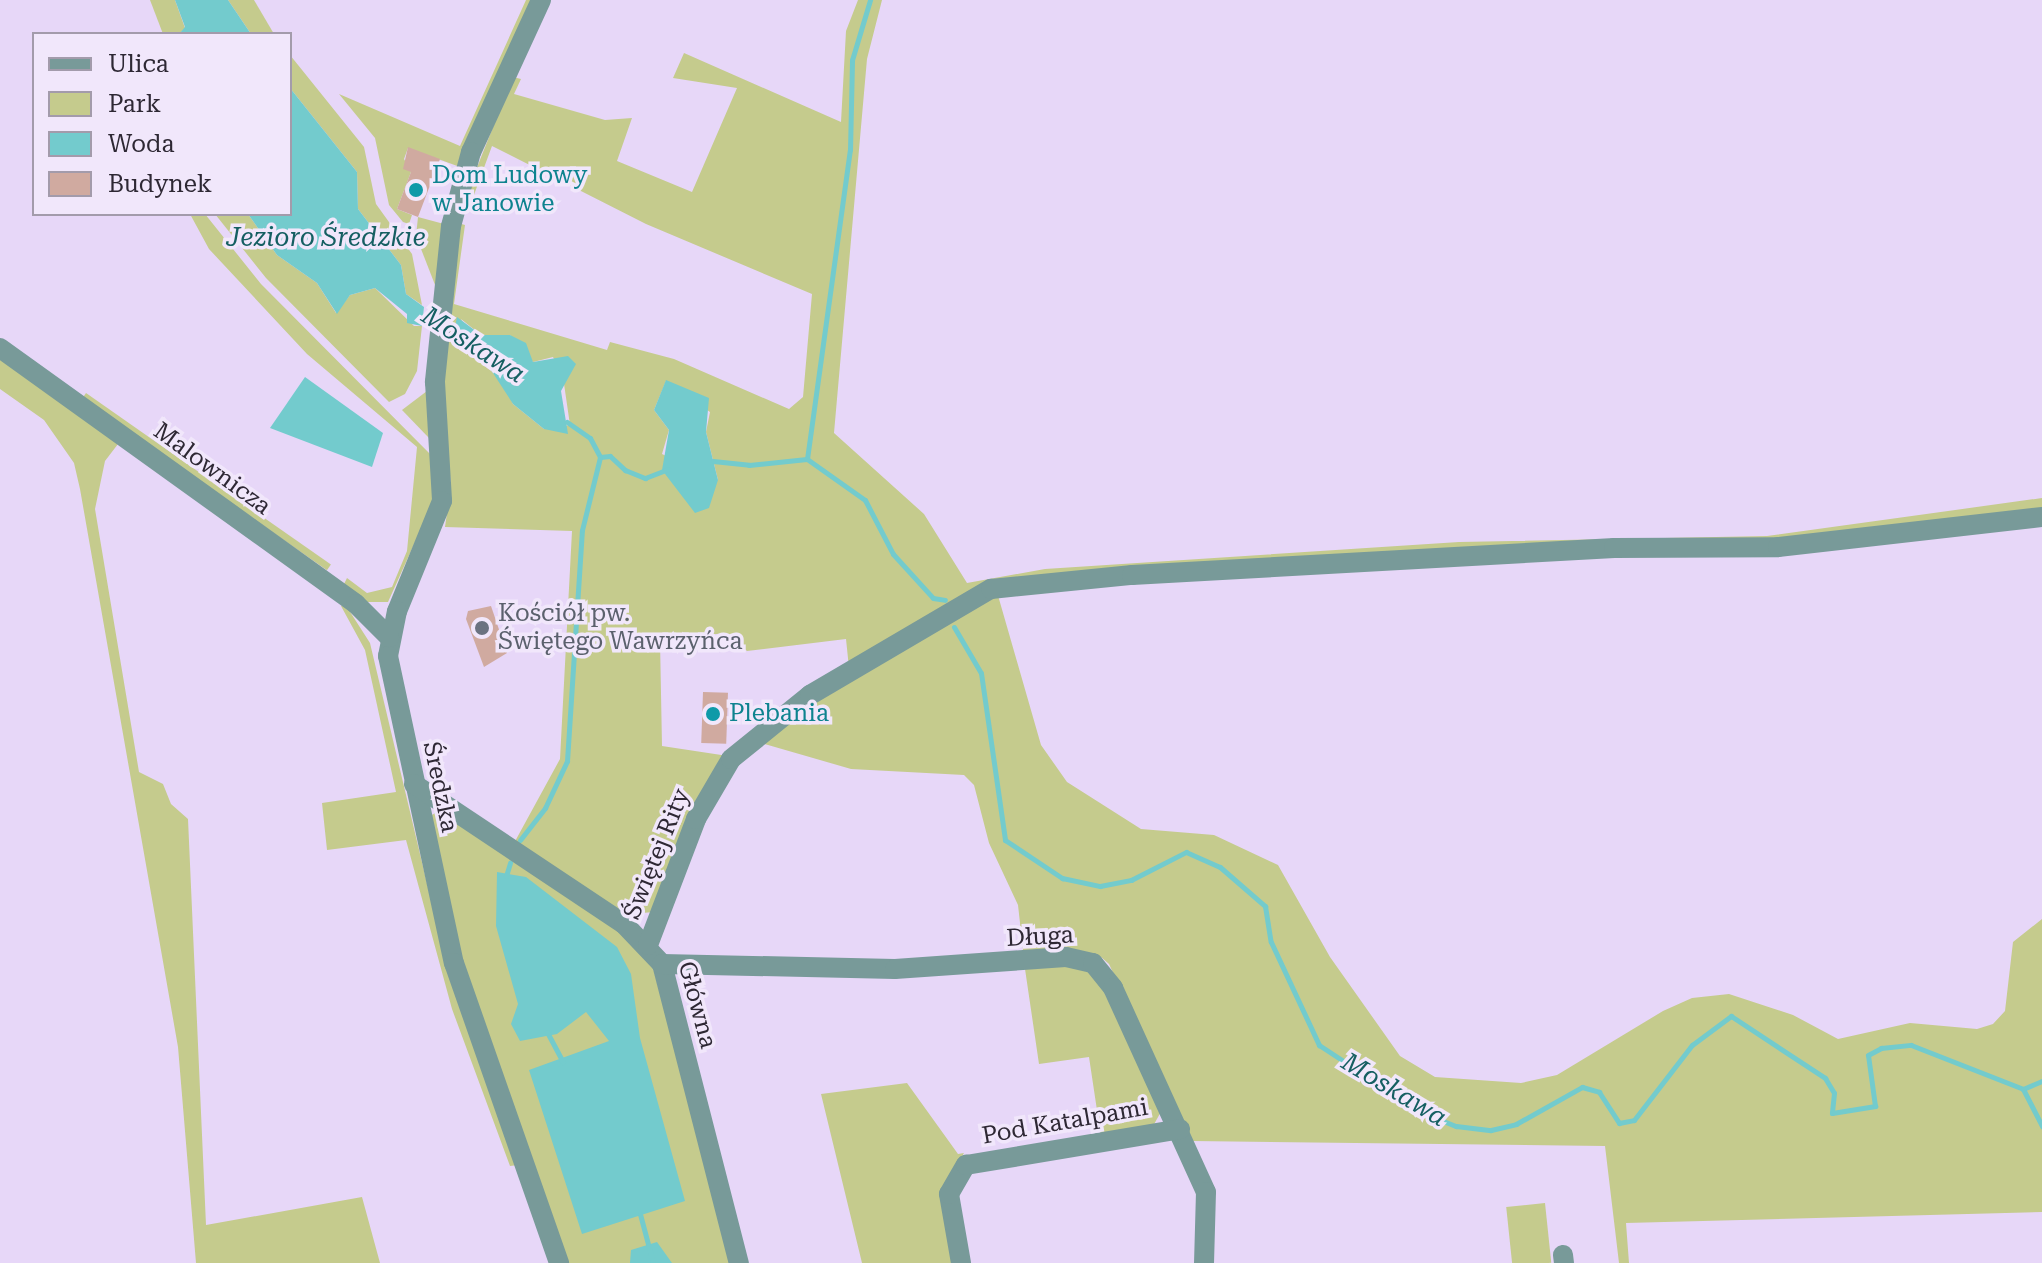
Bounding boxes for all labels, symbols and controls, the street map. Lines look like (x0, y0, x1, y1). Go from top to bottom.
legend (32, 32, 292, 216)
text: Ulica (108, 50, 169, 78)
text: Park (108, 90, 161, 118)
text: Woda (108, 130, 174, 158)
place label: Dom Ludowy w Janowie (432, 162, 587, 218)
text: Budynek (108, 170, 212, 198)
marker: Dom Ludowy w Janowie (407, 181, 425, 199)
water label: Jezioro Średzkie (226, 222, 426, 254)
water label: Moskawa (416, 300, 530, 390)
street label: Malownicza (148, 417, 276, 521)
place label: Kościół pw. Świętego Wawrzyńca (498, 600, 742, 656)
marker: Kościół pw. Świętego Wawrzyńca (473, 619, 491, 637)
place label: Plebania (729, 700, 829, 728)
marker: Plebania (704, 705, 722, 723)
street label: Średzka (416, 739, 464, 835)
street label: Świętej Rity (618, 784, 696, 924)
street label: Długa (1006, 921, 1074, 953)
street label: Główna (672, 958, 722, 1052)
water label: Moskawa (1336, 1047, 1452, 1133)
street label: Pod Katalpami (980, 1093, 1150, 1151)

